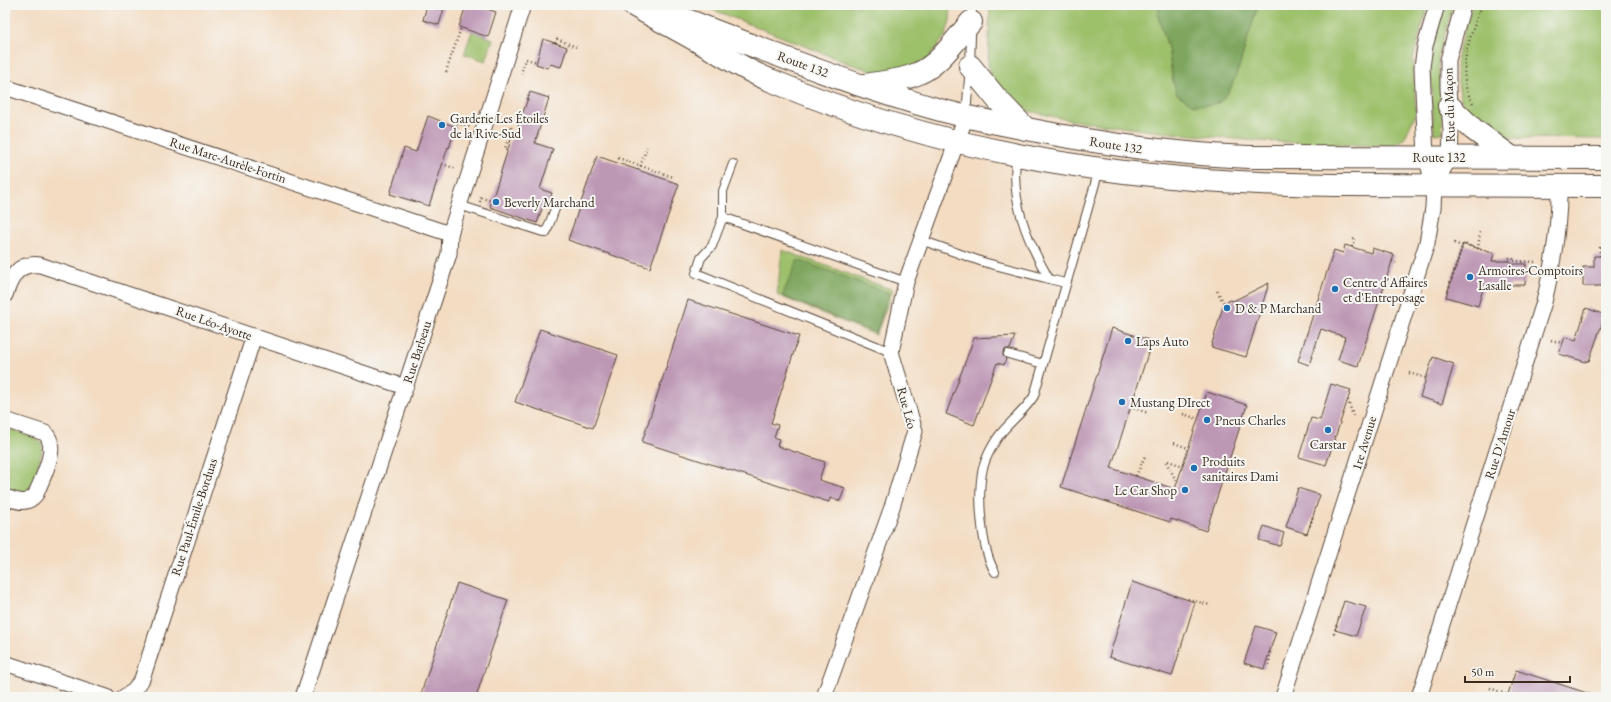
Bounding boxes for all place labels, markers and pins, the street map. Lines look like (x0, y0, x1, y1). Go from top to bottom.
place label: Garderie Les Étoiles de la Rive-Sud (450, 110, 548, 142)
marker: Garderie Les Étoiles de la Rive-Sud (437, 120, 447, 130)
place label: Beverly Marchand (504, 194, 595, 211)
marker: Beverly Marchand (491, 197, 501, 207)
place label: Armoires-Comptoirs Lasalle (1477, 262, 1583, 294)
marker: Armoires-Comptoirs Lasalle (1465, 272, 1475, 282)
place label: Centre d'Affaires et d'Entreposage (1343, 274, 1428, 306)
marker: Centre d'Affaires et d'Entreposage (1330, 284, 1340, 294)
place label: D & P Marchand (1235, 300, 1322, 317)
marker: D & P Marchand (1222, 303, 1232, 313)
place label: Laps Auto (1136, 333, 1189, 350)
marker: Laps Auto (1123, 336, 1133, 346)
place label: Mustang DIrect (1130, 394, 1210, 411)
marker: Mustang DIrect (1117, 397, 1127, 407)
place label: Pneus Charles (1215, 412, 1286, 429)
marker: Pneus Charles (1202, 415, 1212, 425)
marker: Carstar (1323, 425, 1333, 435)
place label: Carstar (1310, 436, 1347, 453)
place label: Produits sanitaires Dami (1202, 453, 1278, 485)
marker: Produits sanitaires Dami (1189, 463, 1199, 473)
place label: Le Car Shop (1114, 482, 1177, 499)
marker: Le Car Shop (1180, 485, 1190, 495)

